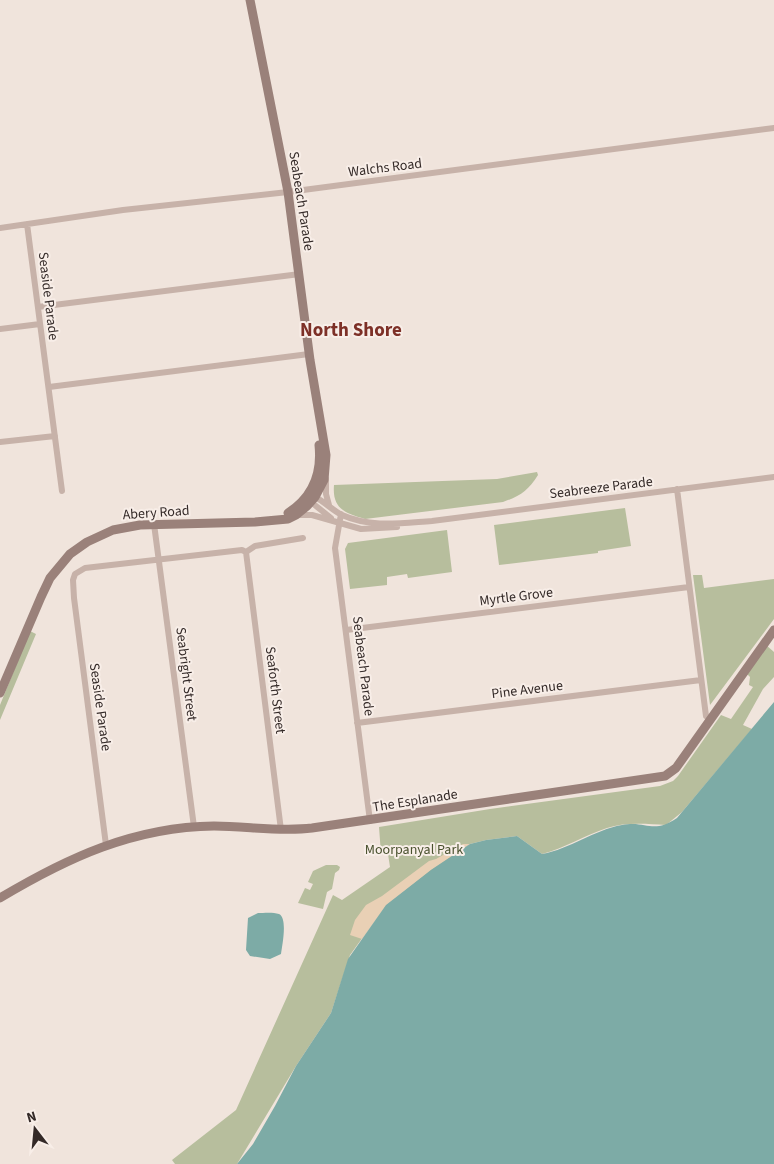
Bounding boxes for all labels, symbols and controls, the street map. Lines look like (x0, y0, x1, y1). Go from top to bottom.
street label: Seabeach Parade (283, 150, 319, 252)
street label: Walchs Road (347, 154, 423, 182)
street label: Seaside Parade (33, 251, 63, 341)
district label: North Shore (300, 317, 402, 344)
street label: Seabreeze Parade (548, 472, 654, 504)
street label: Abery Road (122, 501, 190, 525)
street label: Myrtle Grove (478, 583, 554, 611)
street label: Seabeach Parade (347, 615, 379, 717)
street label: Seabright Street (170, 626, 202, 723)
street label: Seaforth Street (260, 645, 290, 735)
street label: Seaside Parade (84, 662, 116, 753)
street label: Pine Avenue (490, 676, 564, 704)
street label: The Esplanade (371, 784, 459, 818)
park label: Moorpanyal Park (365, 840, 463, 860)
north arrow (10, 1104, 60, 1154)
text: N (24, 1107, 39, 1128)

